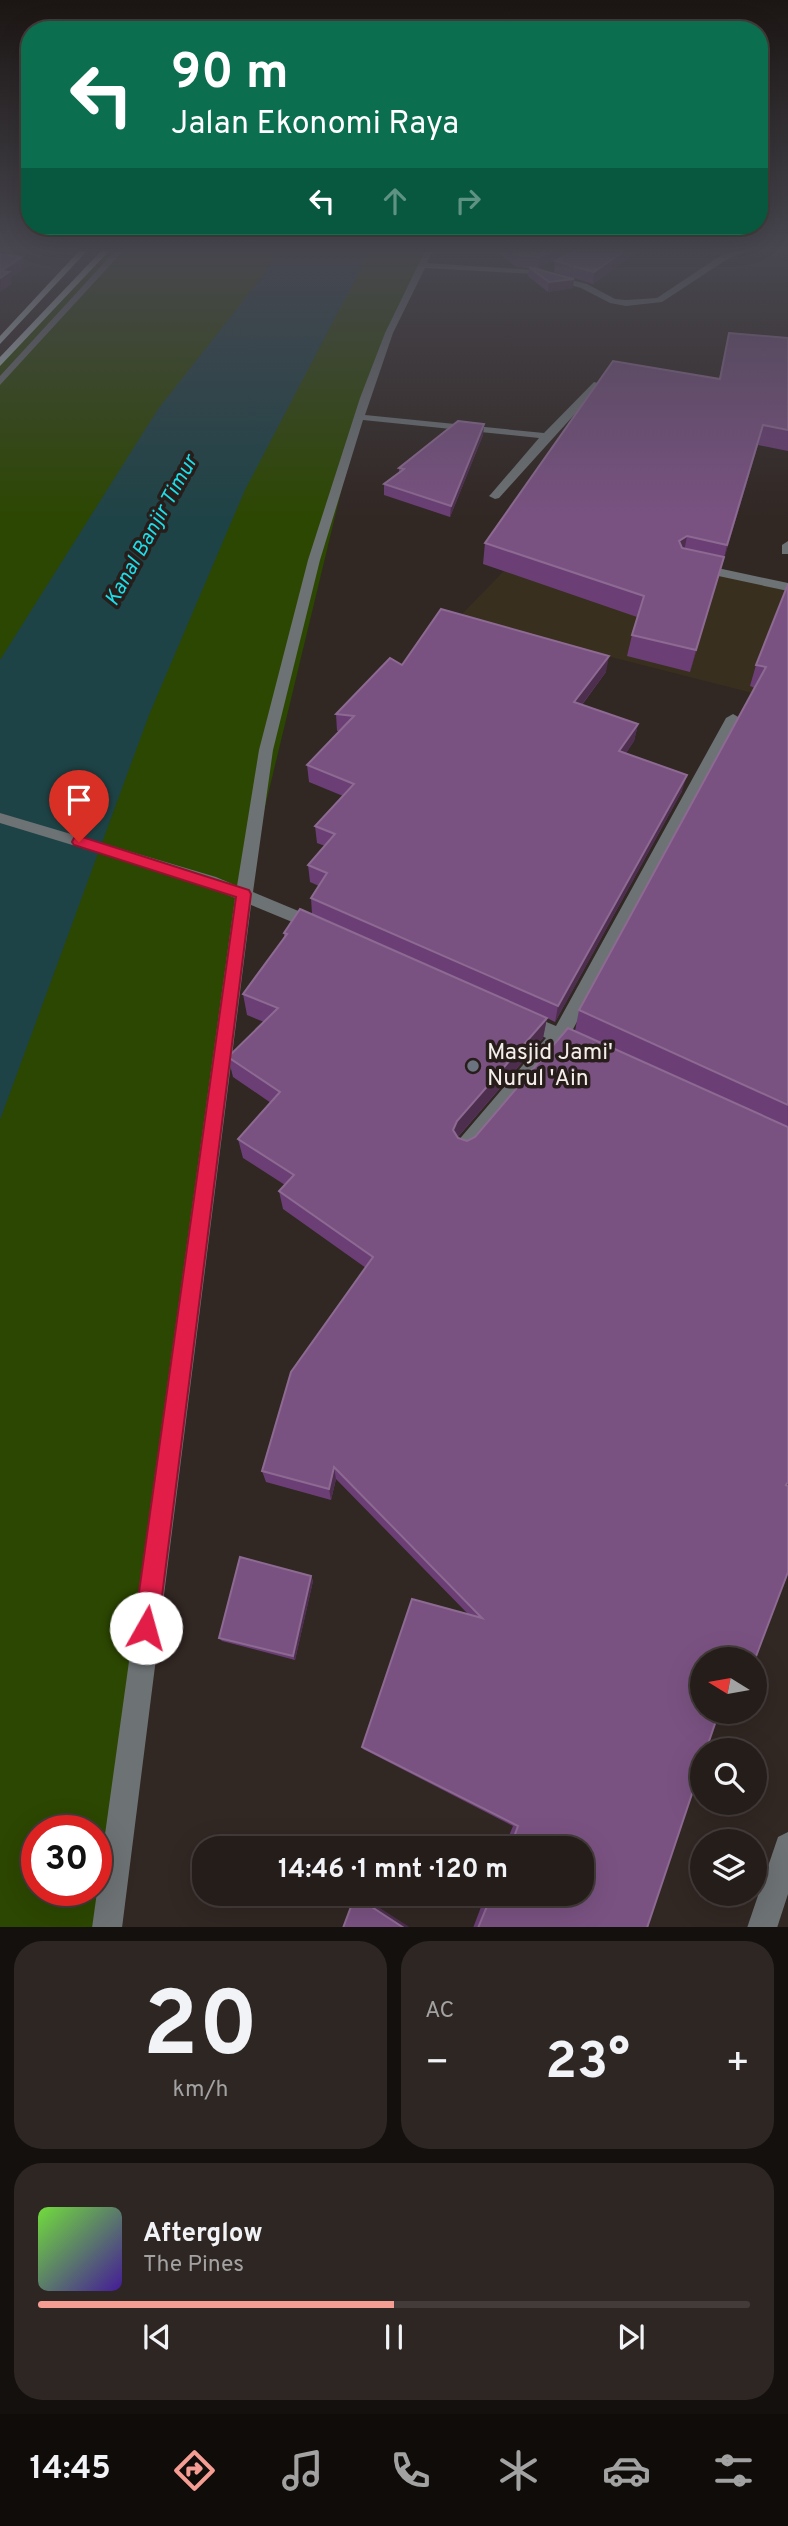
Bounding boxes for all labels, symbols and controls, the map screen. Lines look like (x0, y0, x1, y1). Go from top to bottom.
text: 90 m (171, 44, 289, 106)
icon: left (56, 49, 147, 140)
text: Jalan Ekonomi Raya (171, 105, 459, 145)
icon: left (303, 182, 341, 220)
icon: ahead (376, 182, 414, 220)
icon: right (449, 182, 487, 220)
water label: Kanal Banjir Timur (99, 449, 206, 611)
pin (49, 770, 109, 842)
icon: arrive (60, 781, 98, 819)
place label: Masjid Jami' Nurul 'Ain (487, 1039, 613, 1094)
marker: Masjid Jami' Nurul 'Ain (465, 1058, 481, 1074)
position arrow (109, 1591, 183, 1665)
north arrow (690, 1647, 766, 1724)
map controls (690, 1647, 767, 1906)
button: search (690, 1738, 767, 1815)
speed limit sign: 30 (21, 1815, 112, 1906)
button: layers (690, 1829, 767, 1906)
text: 14:46 · 1 mnt · 120 m (278, 1854, 508, 1887)
text: 20 (143, 1973, 258, 2088)
text: AC (425, 1997, 454, 2026)
text: 23° (545, 2031, 630, 2097)
text: − (425, 2040, 450, 2089)
text: + (725, 2040, 750, 2089)
text: km/h (173, 2076, 228, 2105)
text: Afterglow (143, 2218, 263, 2251)
text: The Pines (143, 2251, 244, 2280)
icon: previous (138, 2318, 176, 2356)
icon: pause (375, 2318, 413, 2356)
icon: next (612, 2318, 650, 2356)
icon: directions (170, 2446, 219, 2495)
icon: music (278, 2446, 327, 2495)
icon: phone (386, 2446, 435, 2495)
icon: climate (494, 2446, 543, 2495)
icon: car (602, 2446, 651, 2495)
icon: filters (709, 2446, 758, 2495)
text: 14:45 (29, 2450, 111, 2490)

